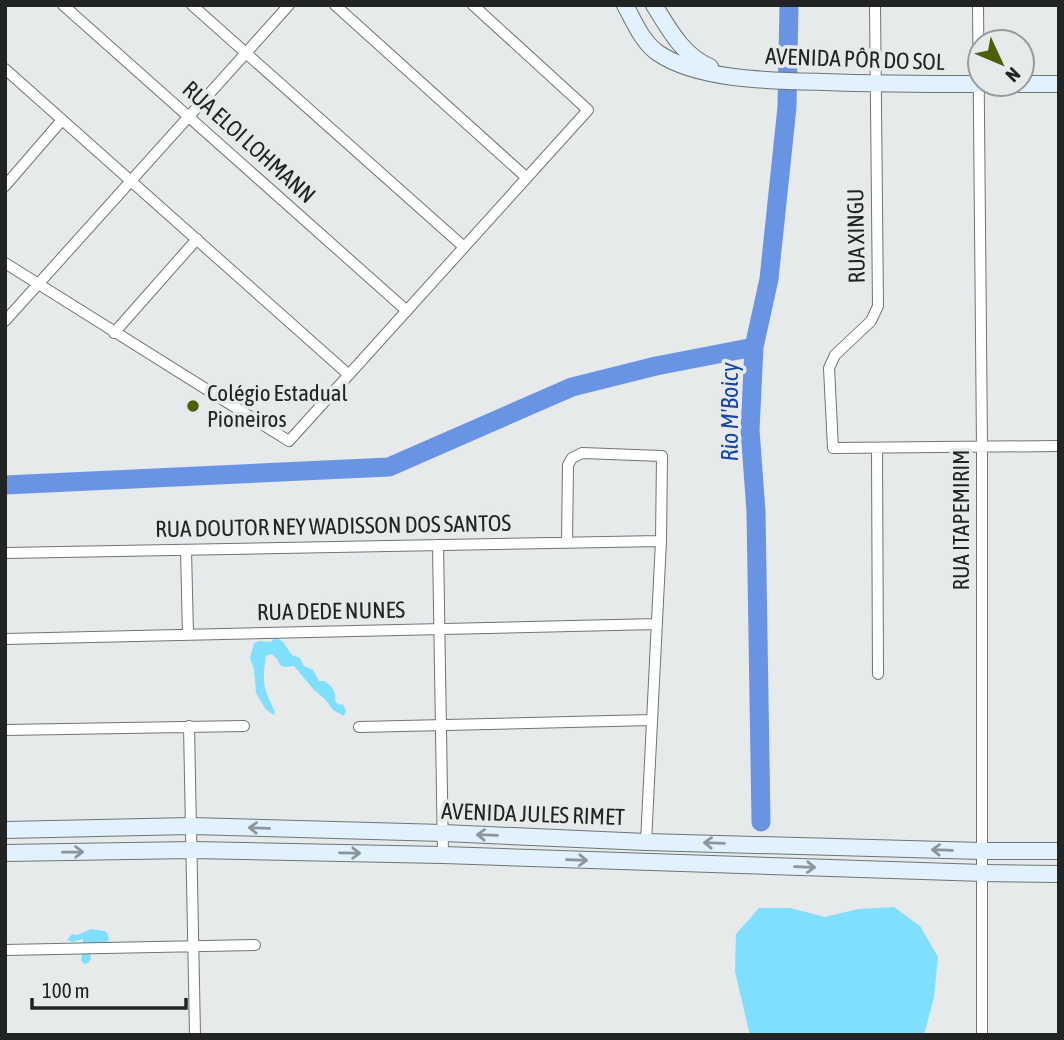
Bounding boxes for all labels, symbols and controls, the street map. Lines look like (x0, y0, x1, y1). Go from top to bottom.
north arrow (966, 28, 1036, 98)
street label: AVENIDA PÔR DO SOL (765, 43, 945, 75)
text: N (1001, 63, 1025, 86)
street label: RUA ELOI LOHMANN (177, 76, 321, 208)
street label: RUA XINGU (842, 188, 870, 284)
water label: Rio M'Boicy (716, 362, 743, 462)
place label: Colégio Estadual Pioneiros (207, 380, 348, 432)
marker: Colégio Estadual Pioneiros (185, 398, 201, 414)
street label: RUA ITAPEMIRIM (948, 450, 974, 590)
street label: RUA DOUTOR NEY WADISSON DOS SANTOS (155, 510, 511, 542)
street label: RUA DEDE NUNES (257, 597, 406, 625)
street label: AVENIDA JULES RIMET (441, 798, 625, 830)
one-way arrow (248, 821, 271, 834)
one-way arrow (476, 828, 499, 841)
one-way arrow (703, 837, 726, 850)
one-way arrow (930, 843, 953, 857)
one-way arrow (62, 845, 85, 859)
one-way arrow (338, 846, 361, 860)
one-way arrow (566, 853, 589, 866)
one-way arrow (793, 861, 816, 874)
scale bar (32, 967, 186, 1011)
text: 100 m (42, 978, 90, 1002)

